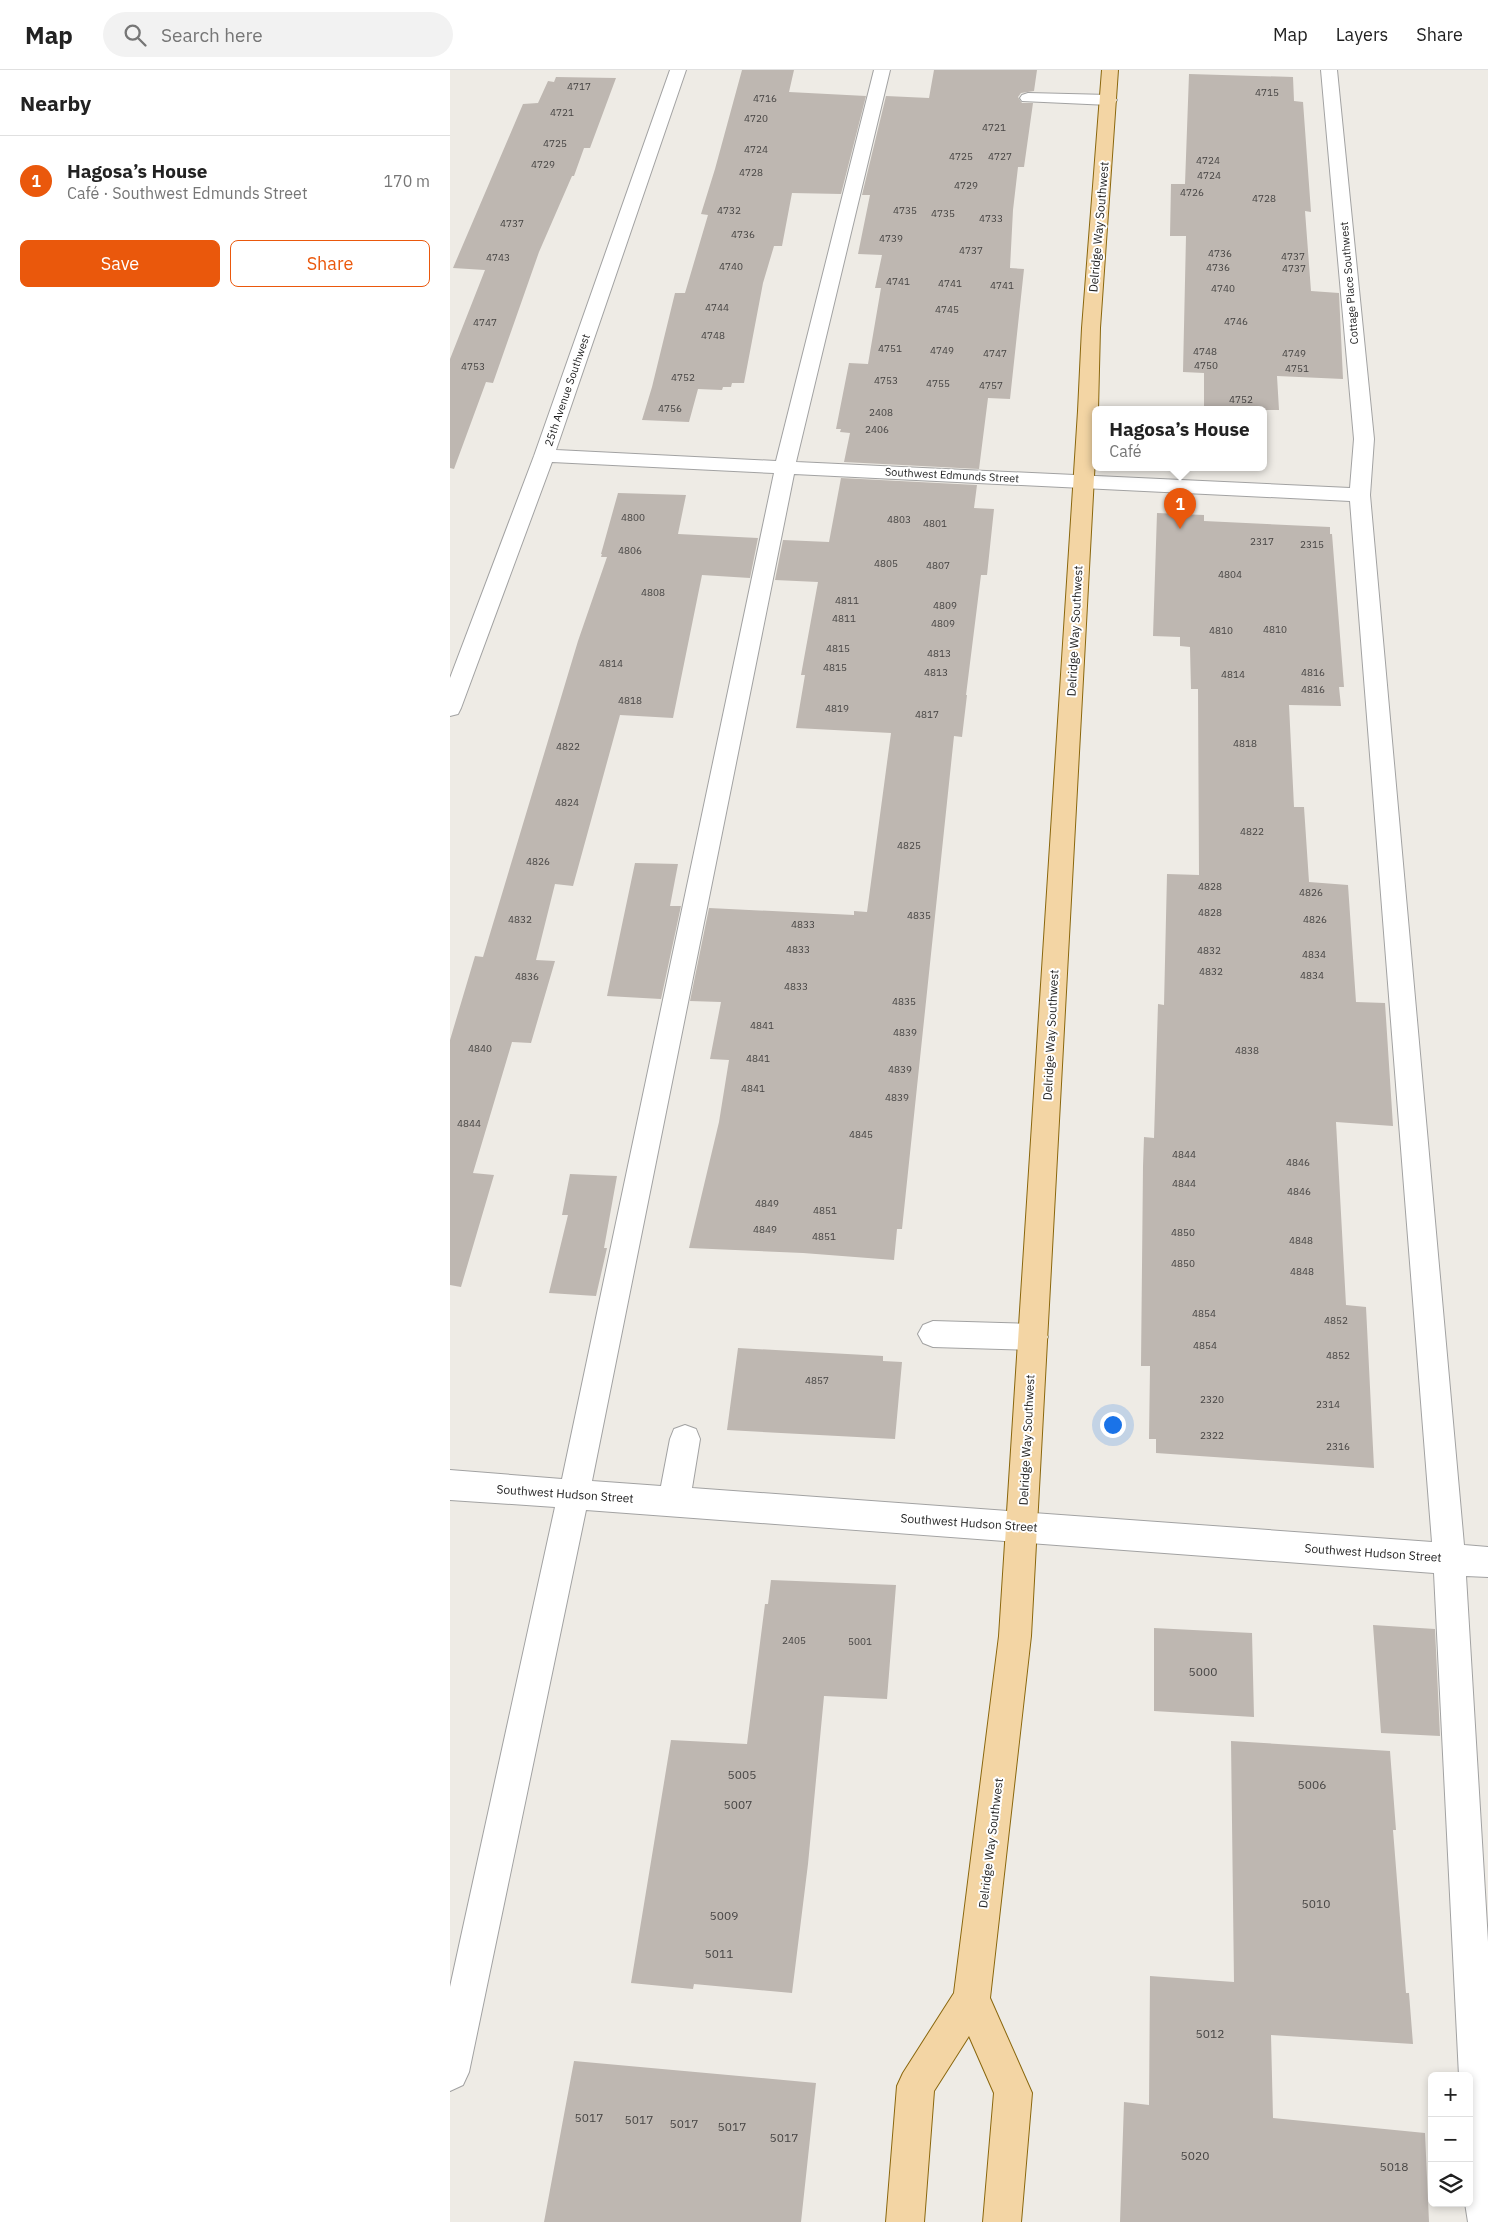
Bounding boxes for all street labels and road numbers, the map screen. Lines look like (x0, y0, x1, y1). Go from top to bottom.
street label: Delridge Way Southwest (1085, 161, 1112, 293)
street label: Cottage Place Southwest (1337, 221, 1361, 345)
street label: 25th Avenue Southwest (541, 332, 593, 448)
street label: Southwest Edmunds Street (885, 464, 1020, 486)
street label: Delridge Way Southwest (1064, 565, 1085, 697)
street label: Delridge Way Southwest (1040, 969, 1061, 1101)
street label: Delridge Way Southwest (1016, 1374, 1037, 1506)
street label: Southwest Hudson Street (496, 1481, 634, 1506)
street label: Southwest Hudson Street (900, 1510, 1038, 1535)
street label: Southwest Hudson Street (1304, 1540, 1442, 1565)
street label: Delridge Way Southwest (975, 1777, 1006, 1909)

